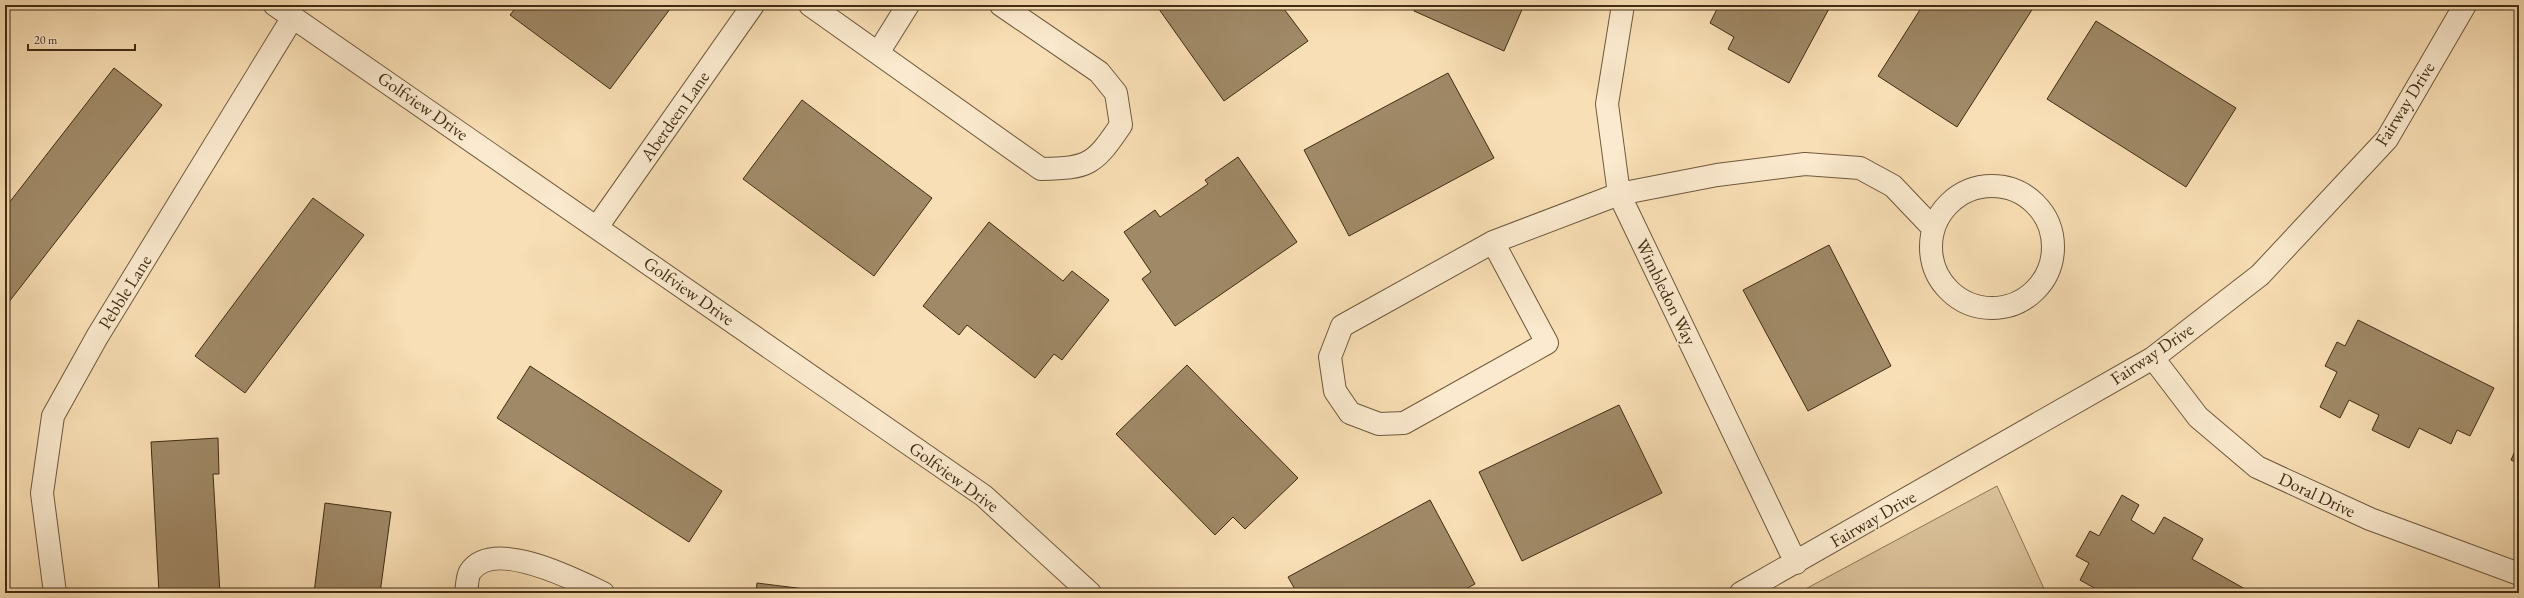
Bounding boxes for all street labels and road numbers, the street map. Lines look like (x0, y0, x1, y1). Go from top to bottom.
street label: Fairway Drive (2370, 57, 2440, 150)
street label: Golfview Drive (373, 66, 473, 145)
street label: Aberdeen Lane (634, 66, 714, 166)
street label: Wimbledon Way (1631, 235, 1702, 349)
street label: Pebble Lane (93, 250, 156, 333)
street label: Golfview Drive (639, 251, 739, 330)
street label: Fairway Drive (2106, 317, 2198, 390)
street label: Golfview Drive (905, 436, 1004, 517)
street label: Doral Drive (2275, 467, 2359, 522)
street label: Fairway Drive (1826, 485, 1920, 552)

